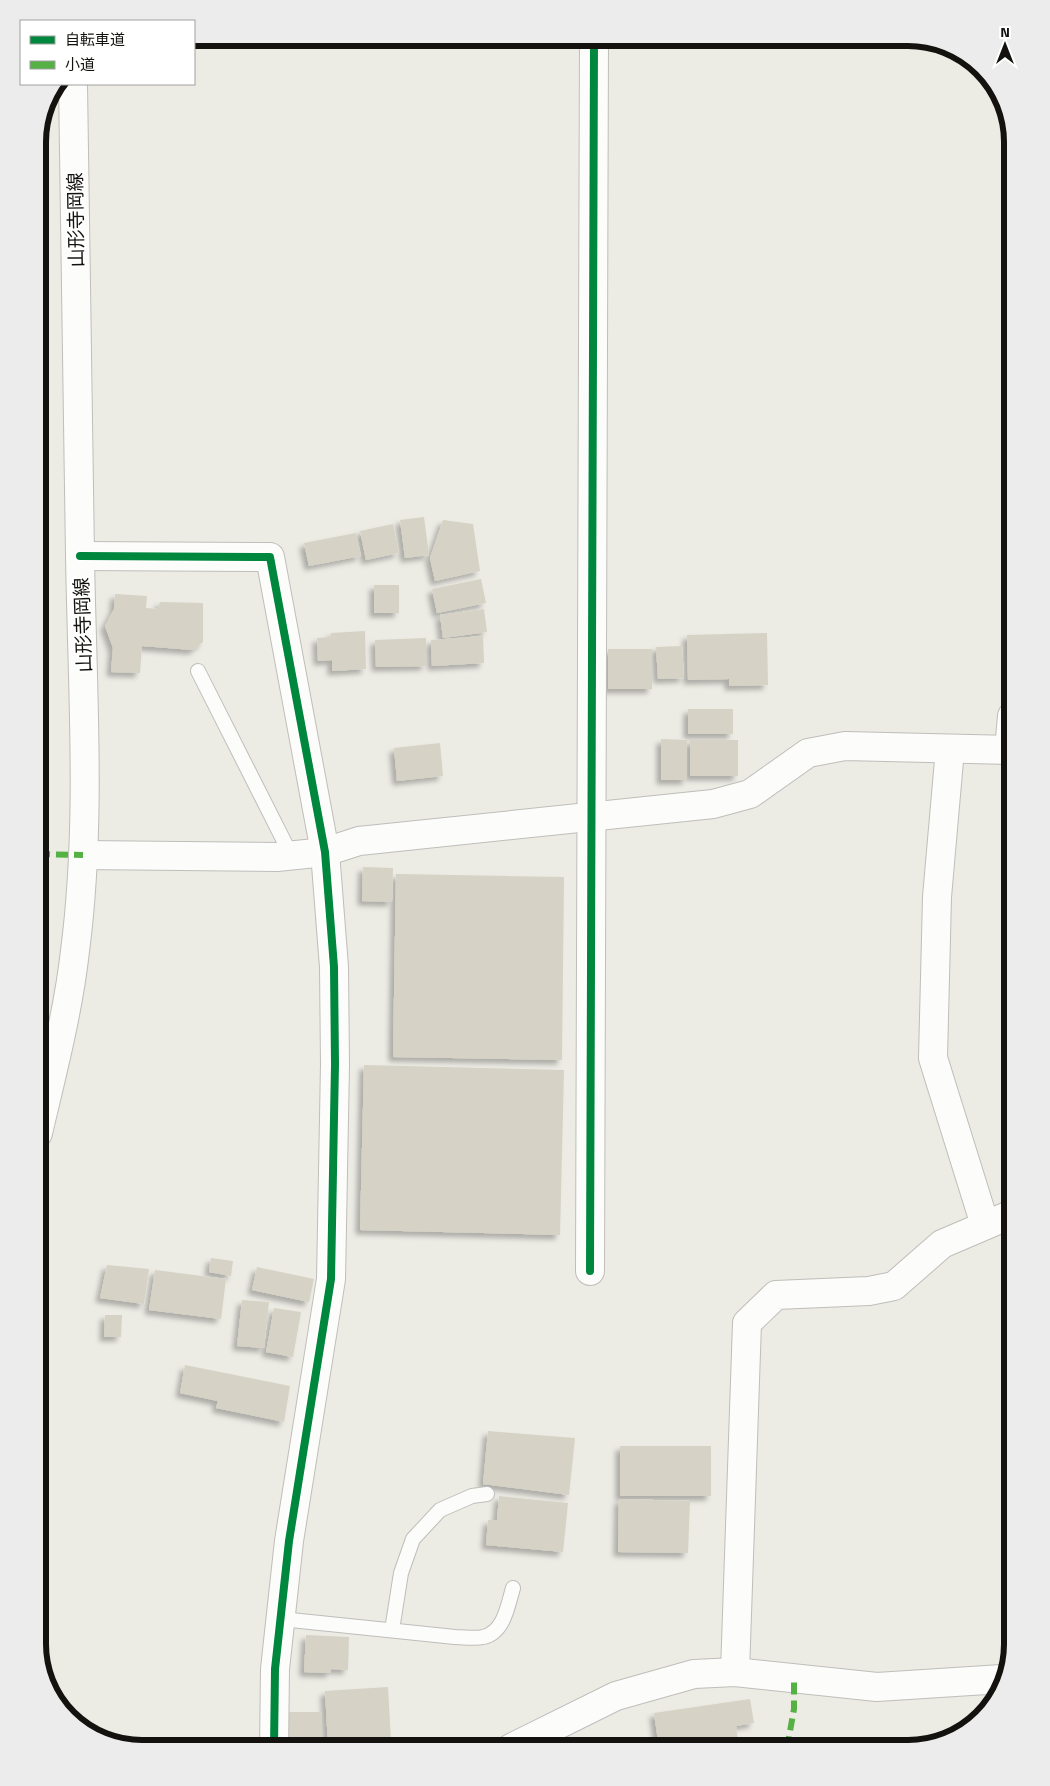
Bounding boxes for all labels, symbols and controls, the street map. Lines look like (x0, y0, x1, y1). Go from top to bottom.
legend (20, 20, 195, 85)
north arrow (980, 20, 1030, 70)
text: N (1000, 21, 1010, 42)
text: 自転車道 (65, 28, 125, 51)
text: 小道 (65, 53, 95, 76)
street label: 山形寺岡線 (60, 172, 90, 268)
street label: 山形寺岡線 (66, 577, 98, 673)

